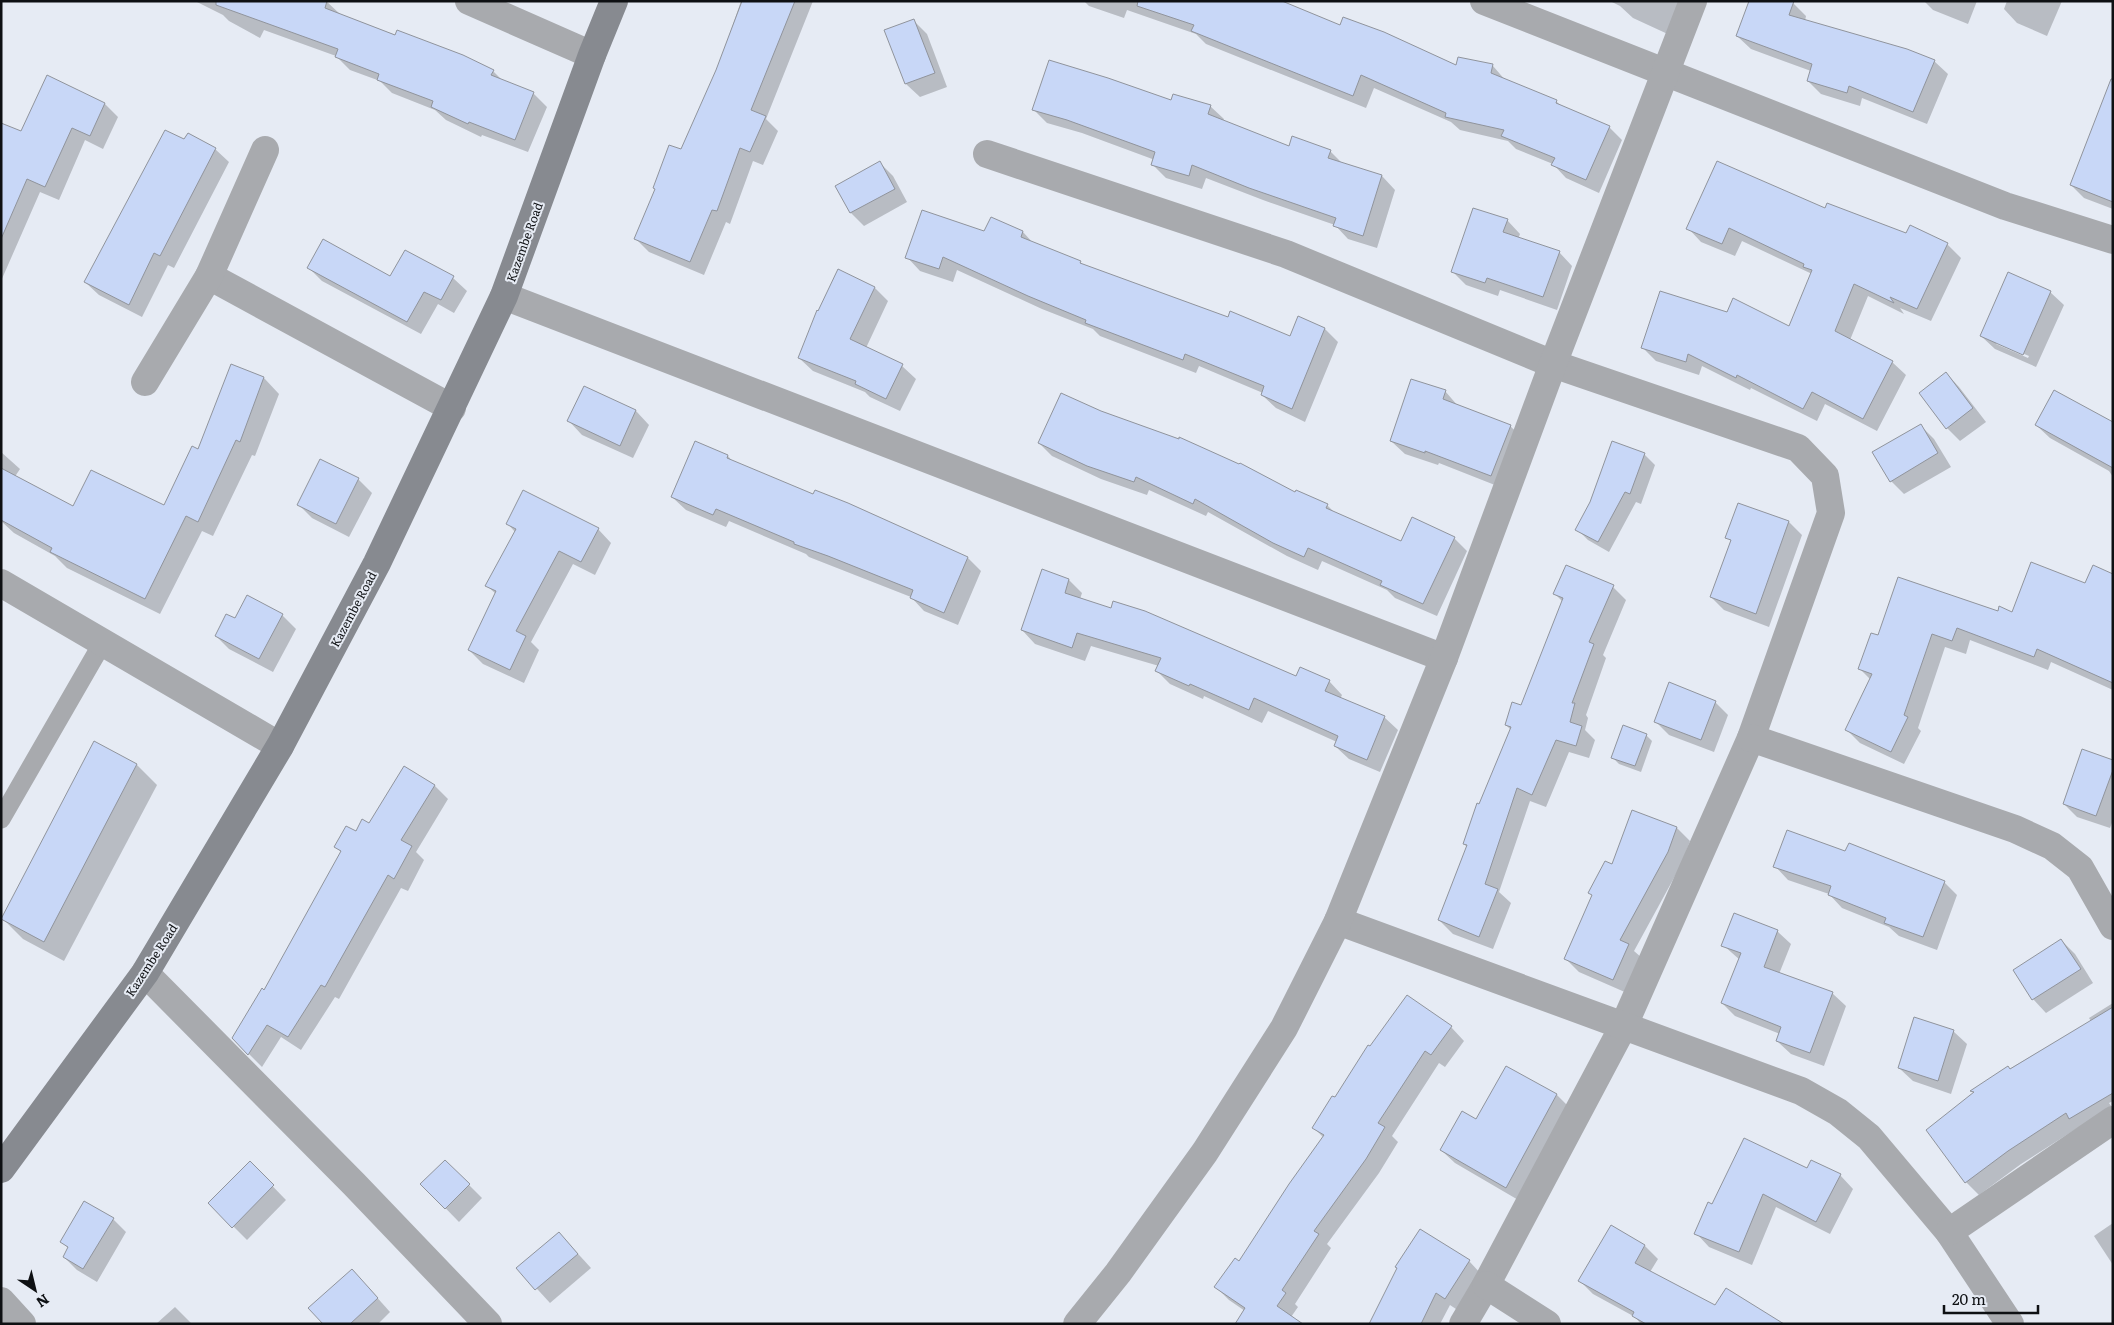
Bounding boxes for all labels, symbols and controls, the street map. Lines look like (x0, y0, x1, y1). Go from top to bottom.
street label: Kazembe Road (501, 199, 547, 284)
street label: Kazembe Road (325, 567, 381, 650)
street label: Kazembe Road (121, 920, 182, 1000)
north arrow (10, 1265, 60, 1315)
scale bar (1944, 1282, 2038, 1314)
text: 20 m (1952, 1287, 1986, 1310)
text: N (32, 1290, 54, 1313)

